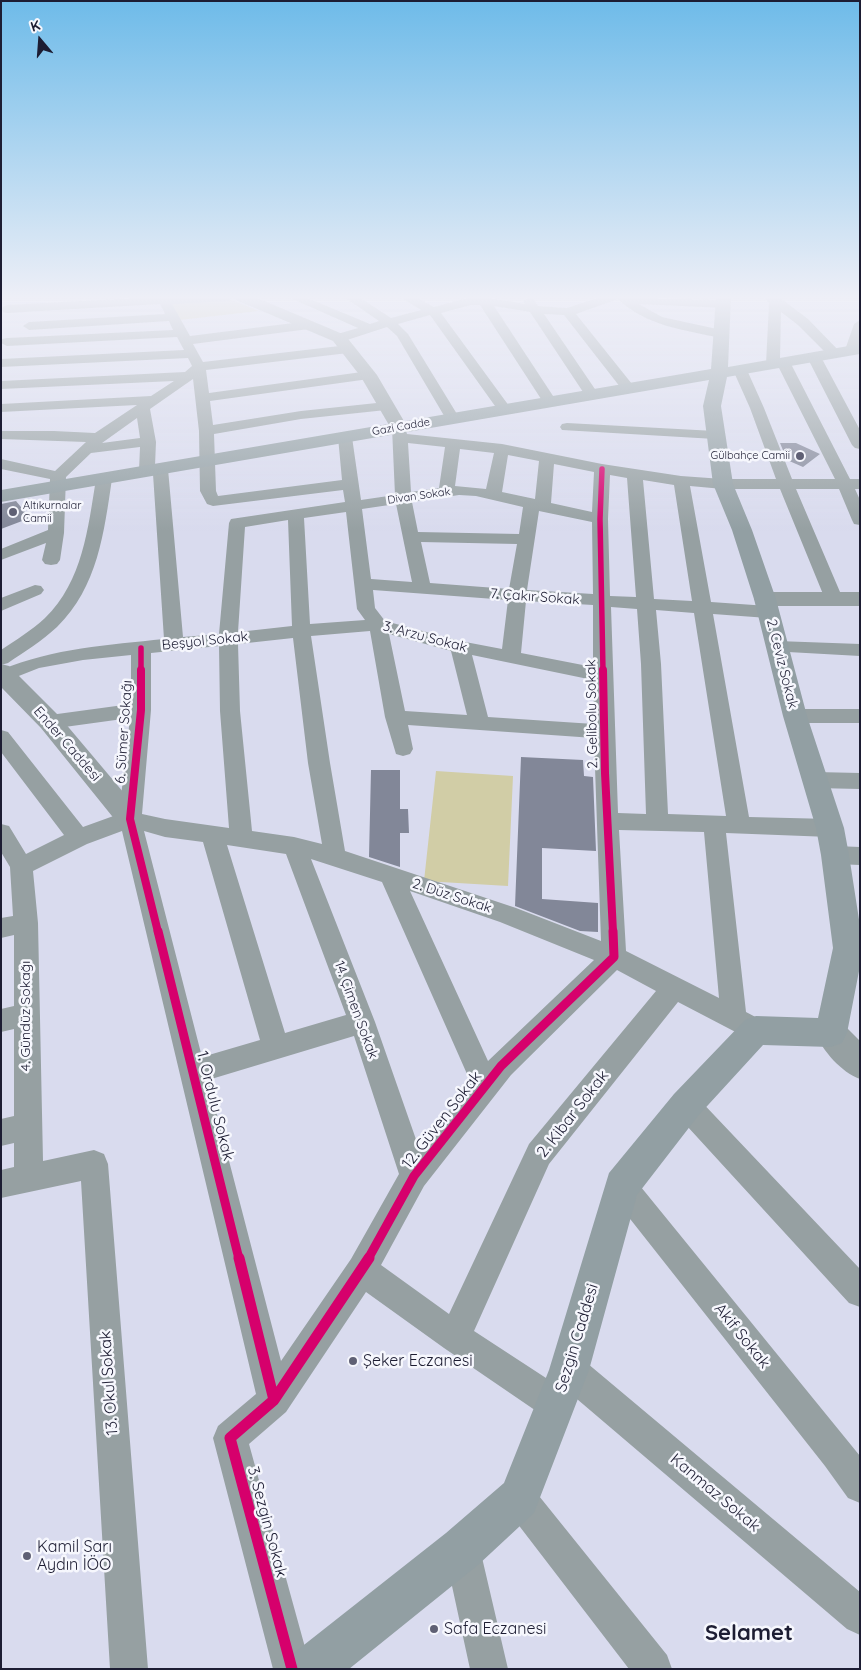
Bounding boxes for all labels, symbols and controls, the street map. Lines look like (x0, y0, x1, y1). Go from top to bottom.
north arrow (15, 15, 65, 65)
text: K (28, 16, 42, 36)
street label: Gazi Cadde (371, 415, 431, 439)
place label: Gülbahçe Camii (710, 449, 790, 463)
marker: Gülbahçe Camii (794, 450, 806, 462)
street label: Divan Sokak (387, 485, 451, 507)
place label: Altıkurnalar Camii (23, 499, 81, 525)
marker: Altıkurnalar Camii (7, 506, 19, 518)
street label: 7. Çakır Sokak (490, 585, 580, 609)
street label: 2. Ceviz Sokak (763, 617, 801, 711)
street label: 3. Arzu Sokak (381, 618, 469, 656)
street label: Beşyol Sokak (161, 628, 249, 654)
street label: 2. Gelibolu Sokak (583, 659, 601, 769)
street label: 6. Sümer Sokağı (112, 680, 136, 784)
street label: Ender Caddesi (30, 703, 104, 785)
street label: 2. Düz Sokak (410, 875, 494, 917)
street label: 14. Çimen Sokak (330, 959, 382, 1061)
street label: 4. Gündüz Sokağı (18, 961, 34, 1071)
street label: 1. Ordulu Sokak (192, 1049, 238, 1163)
street label: 2. Kibar Sokak (533, 1066, 613, 1162)
street label: 12. Güven Sokak (398, 1067, 486, 1173)
street label: Sezgin Caddesi (551, 1282, 603, 1394)
street label: Akif Sokak (710, 1300, 774, 1372)
street label: 13. Okul Sokak (96, 1330, 122, 1436)
place label: Şeker Eczanesi (363, 1351, 473, 1371)
marker: Şeker Eczanesi (347, 1355, 359, 1367)
street label: Kanmaz Sokak (666, 1450, 764, 1536)
street label: 3. Sezgin Sokak (243, 1465, 291, 1579)
place label: Kamil Sarı Aydın İÖO (37, 1537, 112, 1575)
marker: Kamil Sarı Aydın İÖO (21, 1550, 33, 1562)
place label: Safa Eczanesi (444, 1619, 546, 1639)
district label: Selamet (705, 1620, 793, 1646)
marker: Safa Eczanesi (428, 1623, 440, 1635)

